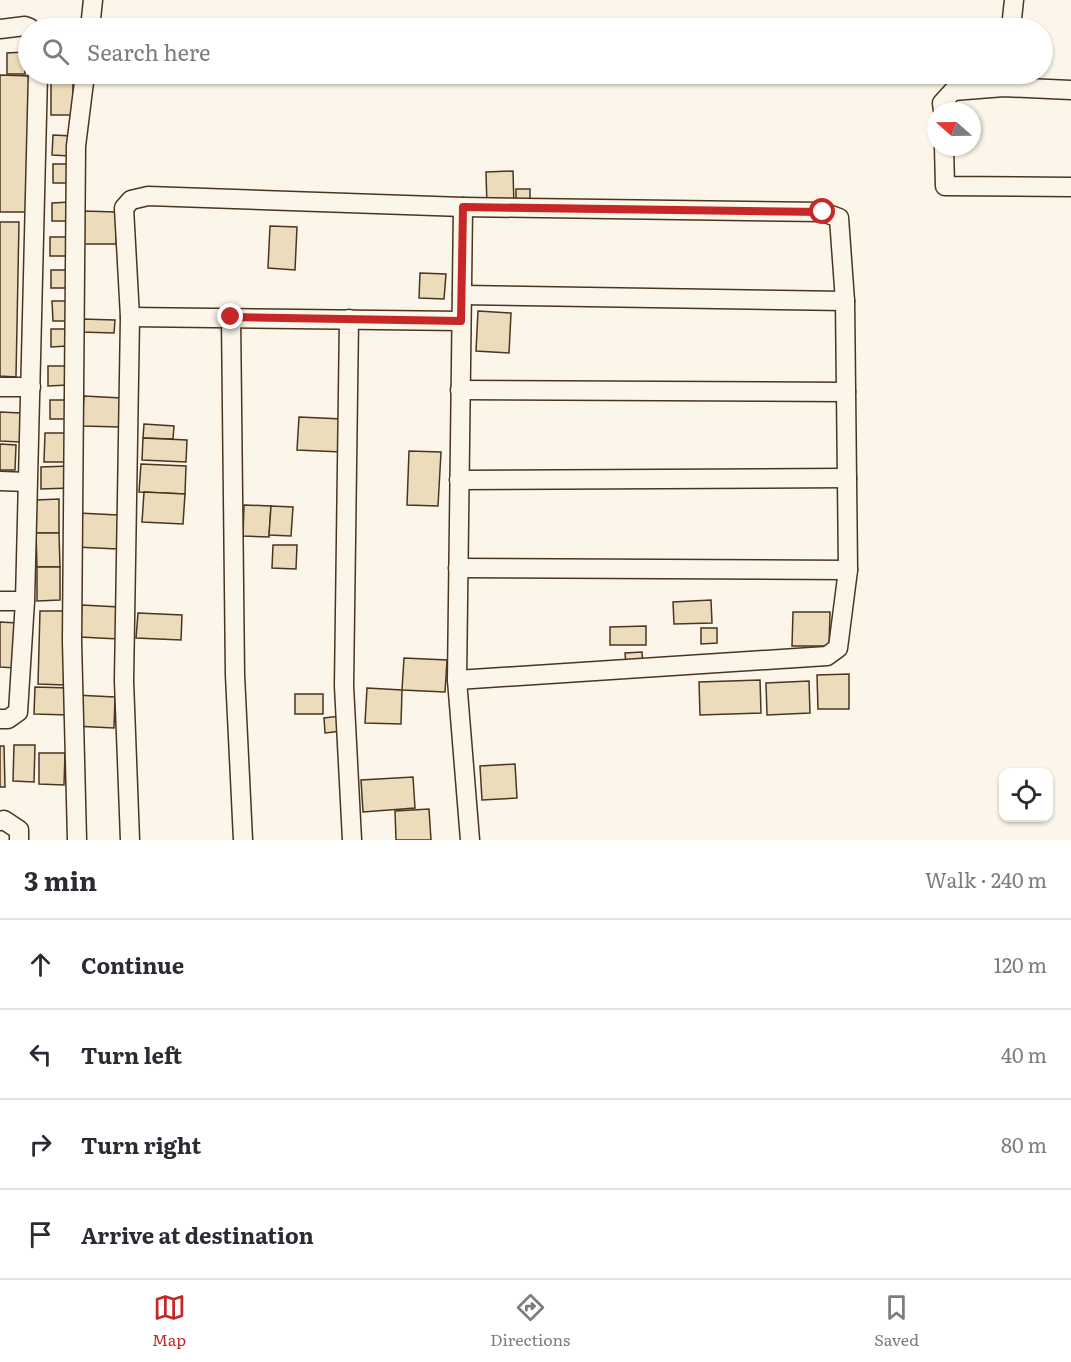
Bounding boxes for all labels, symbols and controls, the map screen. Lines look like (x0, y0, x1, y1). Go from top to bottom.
search box (18, 18, 1053, 84)
icon: search (39, 35, 72, 68)
text: Search here (87, 35, 210, 68)
north arrow (927, 102, 981, 156)
route start (809, 198, 835, 224)
route end (217, 303, 243, 329)
map controls (999, 768, 1053, 822)
button: locate (999, 768, 1053, 822)
text: 3 min (24, 860, 97, 899)
text: Walk · 240 m (925, 864, 1047, 894)
icon: ahead (24, 948, 57, 981)
text: Continue (81, 948, 184, 981)
text: 120 m (994, 949, 1047, 979)
icon: left (24, 1038, 57, 1071)
text: Turn left (81, 1038, 182, 1071)
text: 40 m (1001, 1039, 1047, 1069)
icon: right (24, 1128, 57, 1161)
text: Turn right (81, 1128, 201, 1161)
text: 80 m (1001, 1129, 1047, 1159)
icon: arrive (24, 1218, 57, 1251)
text: Arrive at destination (81, 1218, 314, 1251)
tab: Map (152, 1291, 186, 1351)
tab: Directions (490, 1291, 570, 1351)
tab: Saved (874, 1291, 919, 1351)

